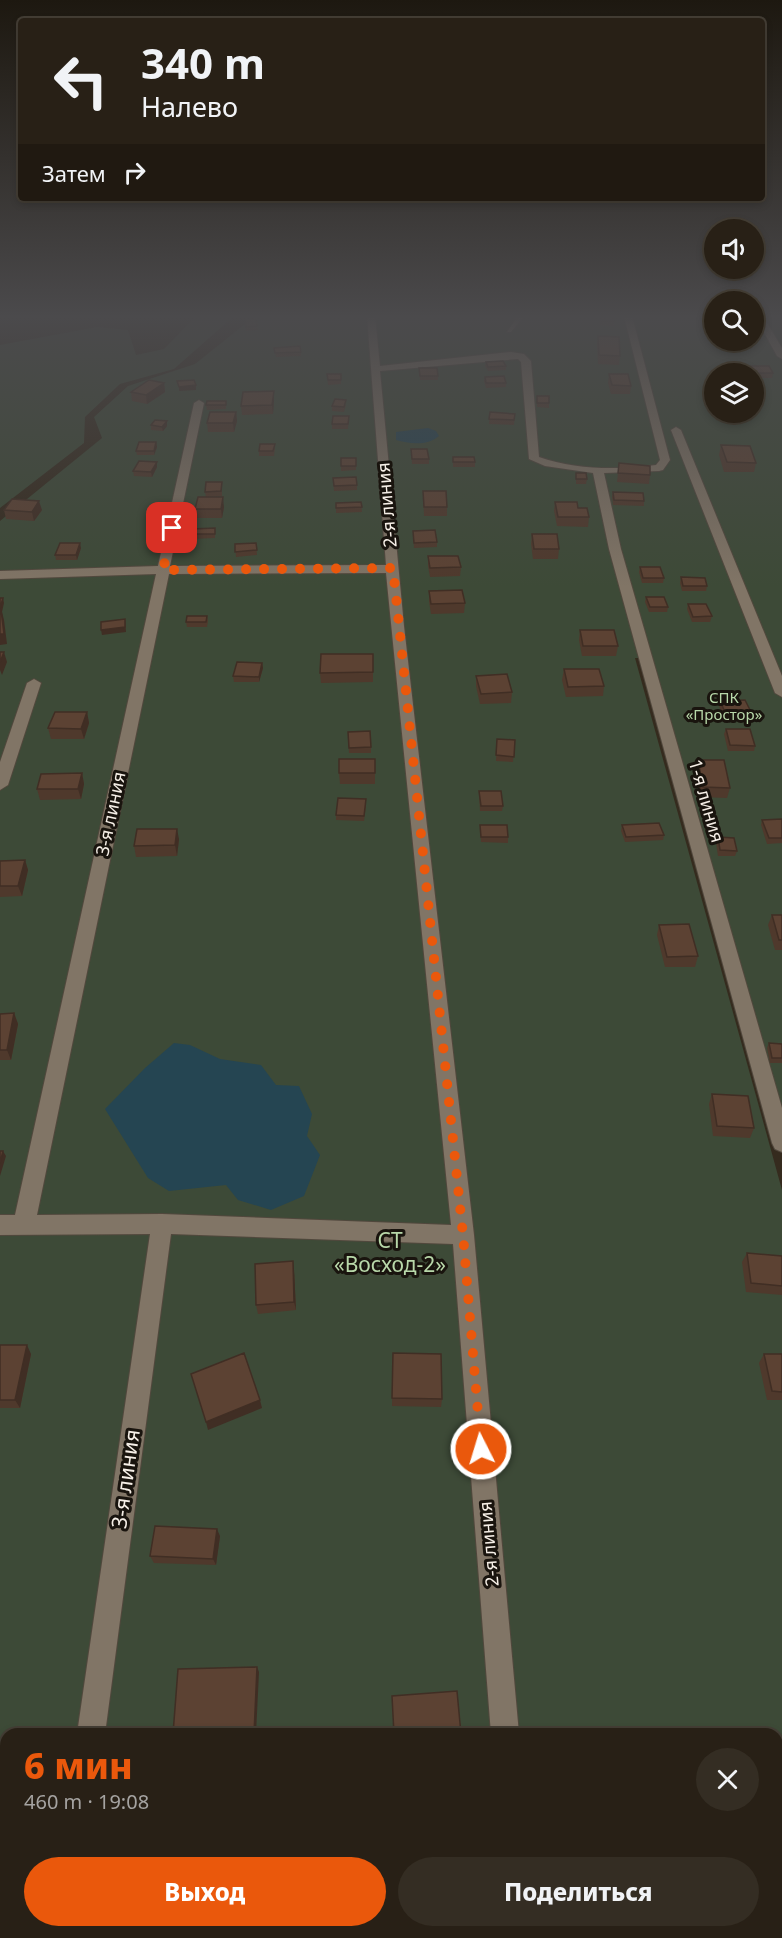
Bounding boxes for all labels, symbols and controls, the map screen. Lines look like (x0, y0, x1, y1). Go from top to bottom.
text: 340 m (141, 34, 265, 91)
icon: left (42, 42, 120, 120)
text: Налево (141, 88, 238, 125)
icon: right (118, 156, 151, 189)
text: Затем (42, 158, 106, 188)
map controls (704, 219, 764, 423)
button: sound (704, 219, 764, 279)
button: search (704, 291, 764, 351)
button: layers (704, 363, 764, 423)
street label: 2-я линия (370, 461, 402, 549)
pin (146, 502, 197, 553)
icon: arrive (155, 511, 188, 544)
park label: СПК «Простор» (686, 687, 763, 724)
street label: 1-я линия (684, 756, 730, 845)
street label: 3-я линия (89, 769, 131, 858)
park label: СТ «Восход-2» (334, 1226, 446, 1278)
position arrow (449, 1417, 513, 1481)
street label: 3-я линия (104, 1428, 146, 1530)
street label: 2-я линия (472, 1500, 504, 1588)
text: 6 мин (24, 1741, 133, 1790)
button: close (696, 1748, 759, 1811)
text: 460 m · 19:08 (24, 1788, 149, 1815)
button: Выход (24, 1857, 386, 1926)
button: Поделиться (398, 1857, 759, 1926)

